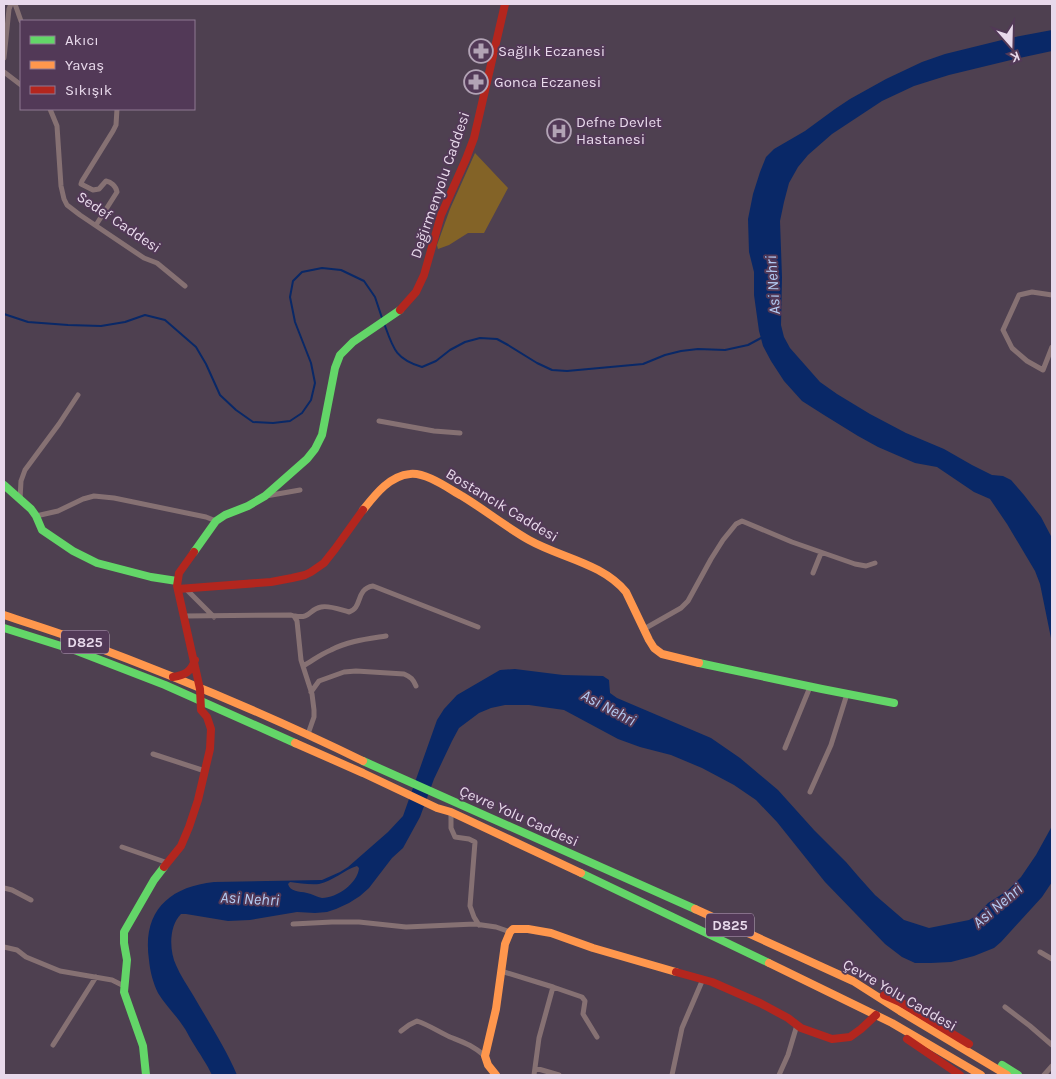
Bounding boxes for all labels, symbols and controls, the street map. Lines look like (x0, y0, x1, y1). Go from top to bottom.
legend (20, 20, 195, 110)
north arrow (986, 20, 1036, 70)
text: Akıcı (65, 31, 99, 49)
pharmacy icon: Sağlık Eczanesi (468, 38, 494, 64)
place label: Sağlık Eczanesi (498, 42, 605, 60)
text: K (1007, 47, 1022, 67)
text: Yavaş (65, 56, 104, 74)
pharmacy icon: Gonca Eczanesi (463, 69, 489, 95)
place label: Gonca Eczanesi (494, 73, 601, 91)
text: Sıkışık (65, 81, 112, 99)
street label: Değirmenyolu Caddesi (406, 109, 474, 261)
place label: Defne Devlet Hastanesi (576, 113, 662, 148)
hospital icon: Defne Devlet Hastanesi (546, 118, 572, 144)
street label: Sedef Caddesi (74, 187, 164, 257)
water label: Asi Nehri (761, 255, 784, 315)
street label: Bostancık Caddesi (443, 464, 561, 546)
road number: D825 (61, 630, 109, 654)
water label: Asi Nehri (578, 685, 639, 730)
street label: Çevre Yolu Caddesi (457, 782, 581, 850)
water label: Asi Nehri (968, 879, 1026, 932)
water label: Asi Nehri (220, 887, 280, 910)
road number: D825 (706, 914, 754, 936)
street label: Çevre Yolu Caddesi (840, 955, 960, 1035)

